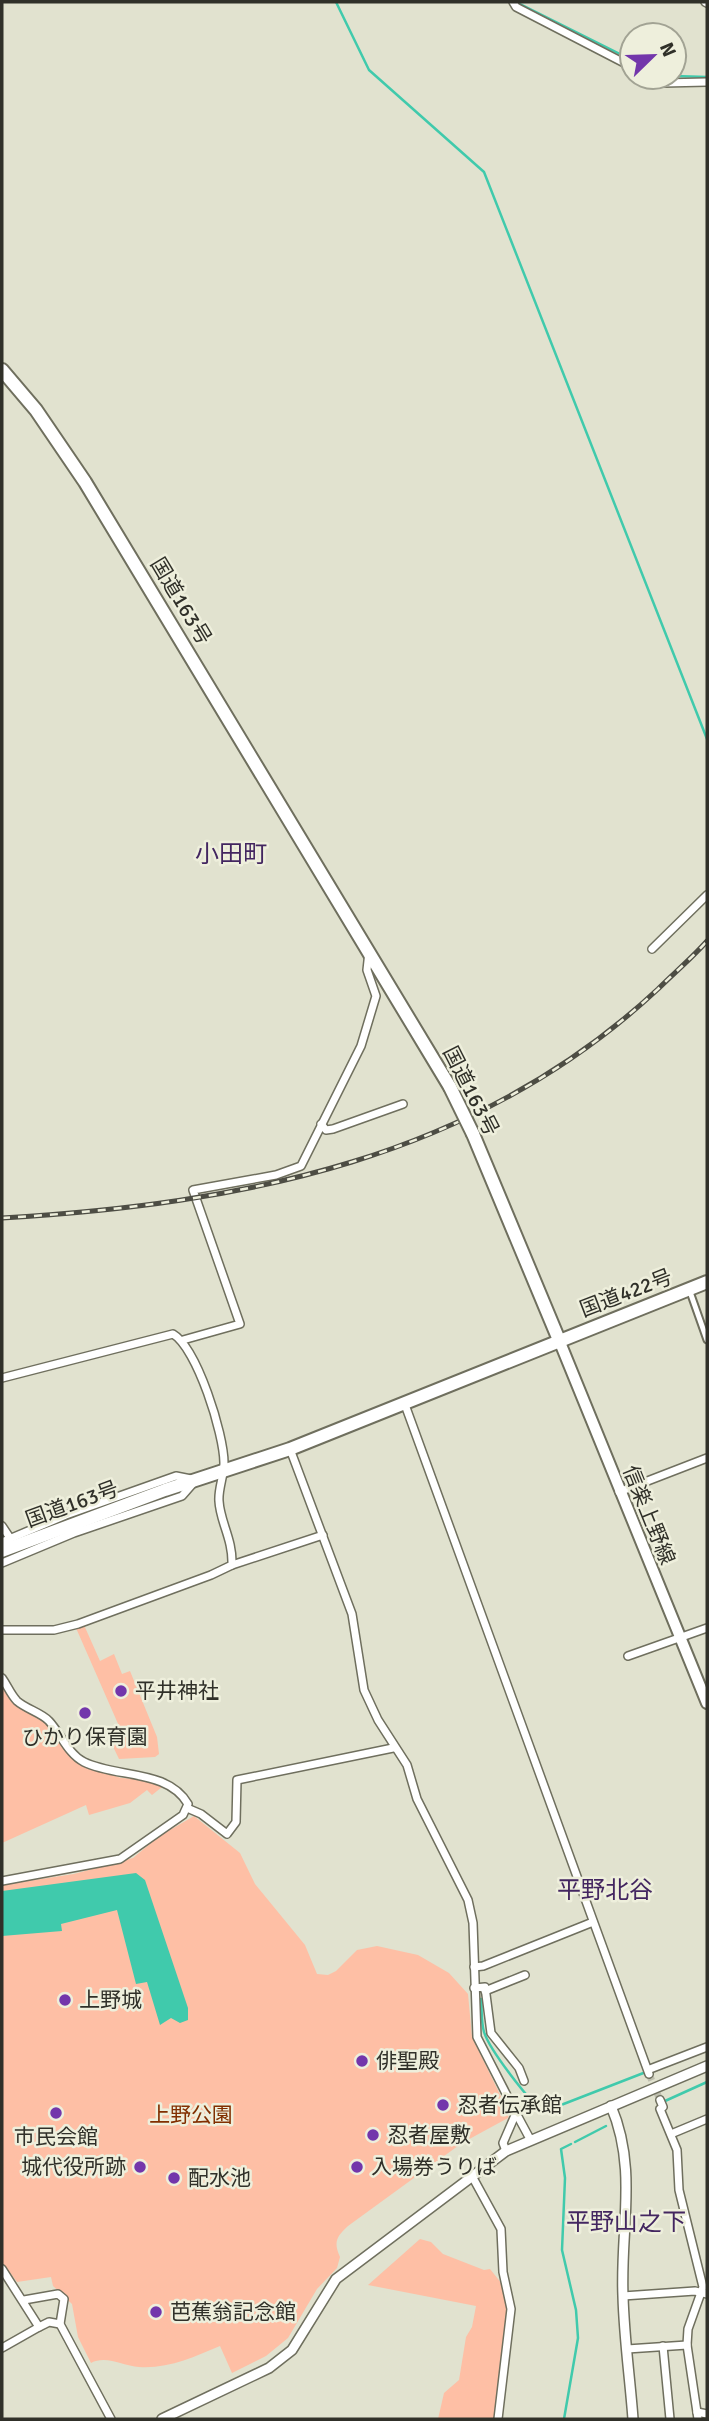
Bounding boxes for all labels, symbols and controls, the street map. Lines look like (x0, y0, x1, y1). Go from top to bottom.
north arrow (618, 21, 688, 91)
text: N (654, 39, 681, 61)
street label: 国道163号 (145, 553, 217, 649)
district label: 小田町 (195, 839, 267, 869)
street label: 国道163号 (437, 1042, 505, 1140)
street label: 国道422号 (576, 1263, 676, 1323)
street label: 信楽上野線 (617, 1461, 681, 1569)
street label: 国道163号 (22, 1475, 122, 1533)
place label: 平井神社 (135, 1678, 219, 1704)
marker: 平井神社 (113, 1683, 129, 1699)
marker: ひかり保育園 (77, 1705, 93, 1721)
place label: ひかり保育園 (22, 1724, 148, 1750)
district label: 平野北谷 (557, 1875, 653, 1905)
place label: 上野城 (79, 1987, 142, 2013)
marker: 上野城 (57, 1992, 73, 2008)
place label: 俳聖殿 (376, 2048, 439, 2074)
marker: 俳聖殿 (354, 2053, 370, 2069)
place label: 忍者伝承館 (457, 2092, 562, 2118)
marker: 忍者伝承館 (435, 2097, 451, 2113)
park label: 上野公園 (149, 2102, 233, 2128)
marker: 市民会館 (48, 2105, 64, 2121)
place label: 忍者屋敷 (387, 2122, 471, 2148)
place label: 市民会館 (14, 2124, 98, 2150)
marker: 忍者屋敷 (365, 2127, 381, 2143)
place label: 城代役所跡 (21, 2154, 126, 2180)
place label: 入場券うりば (371, 2154, 497, 2180)
marker: 城代役所跡 (132, 2159, 148, 2175)
marker: 入場券うりば (349, 2159, 365, 2175)
place label: 配水池 (188, 2165, 251, 2191)
marker: 配水池 (166, 2170, 182, 2186)
district label: 平野山之下 (566, 2207, 686, 2237)
place label: 芭蕉翁記念館 (170, 2299, 296, 2325)
marker: 芭蕉翁記念館 (148, 2304, 164, 2320)

